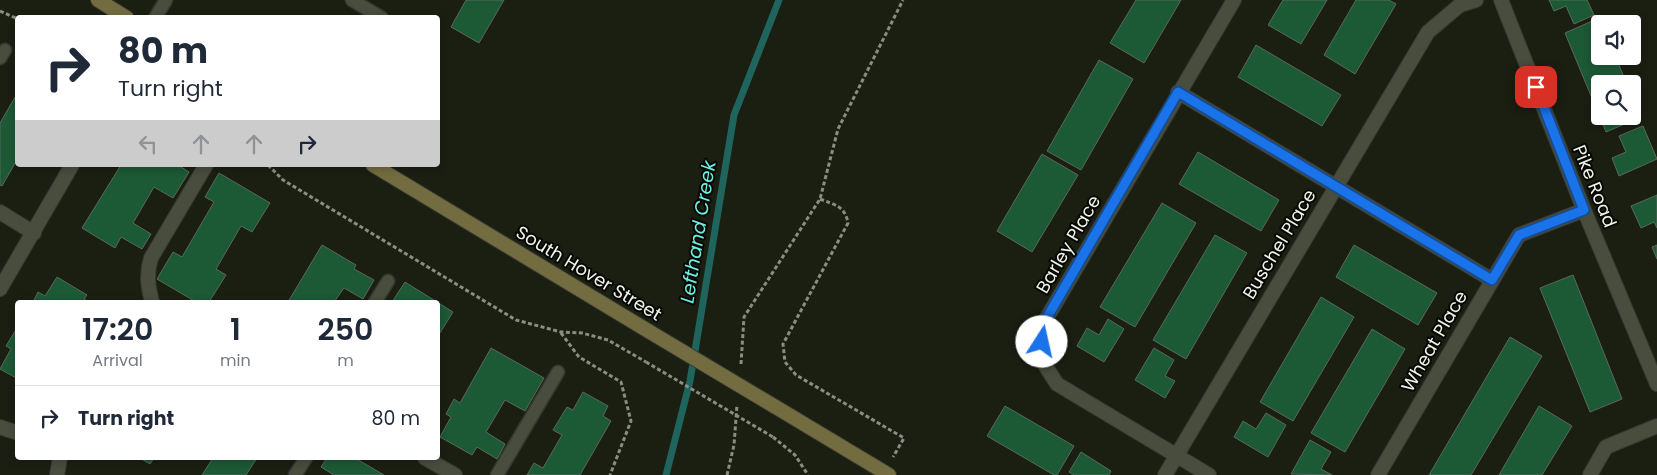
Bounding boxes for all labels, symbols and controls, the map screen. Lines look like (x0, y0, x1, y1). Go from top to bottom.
map controls (1591, 15, 1641, 125)
button: sound (1591, 15, 1641, 65)
text: 80 m (118, 26, 208, 75)
icon: right (35, 35, 100, 100)
pin (1515, 66, 1557, 108)
text: Turn right (118, 73, 223, 104)
icon: arrive (1522, 73, 1550, 101)
button: search (1591, 75, 1641, 125)
icon: left (134, 130, 162, 158)
icon: ahead (187, 130, 215, 158)
icon: ahead (240, 130, 268, 158)
icon: right (293, 130, 321, 158)
street label: Pike Road (1567, 141, 1623, 231)
water label: Lefthand Creek (673, 158, 723, 305)
street label: Buschel Place (1236, 184, 1322, 304)
street label: Barley Place (1030, 190, 1106, 298)
street label: South Hover Street (511, 220, 667, 326)
street label: Wheat Place (1395, 286, 1473, 396)
text: 17:20 (82, 308, 153, 351)
text: 1 (230, 308, 241, 351)
text: 250 (317, 308, 373, 351)
position arrow (1015, 315, 1067, 367)
text: Arrival (92, 349, 143, 372)
text: min (220, 349, 251, 372)
text: m (337, 349, 354, 372)
icon: right (35, 404, 63, 432)
text: Turn right (78, 405, 174, 432)
text: 80 m (371, 405, 420, 432)

